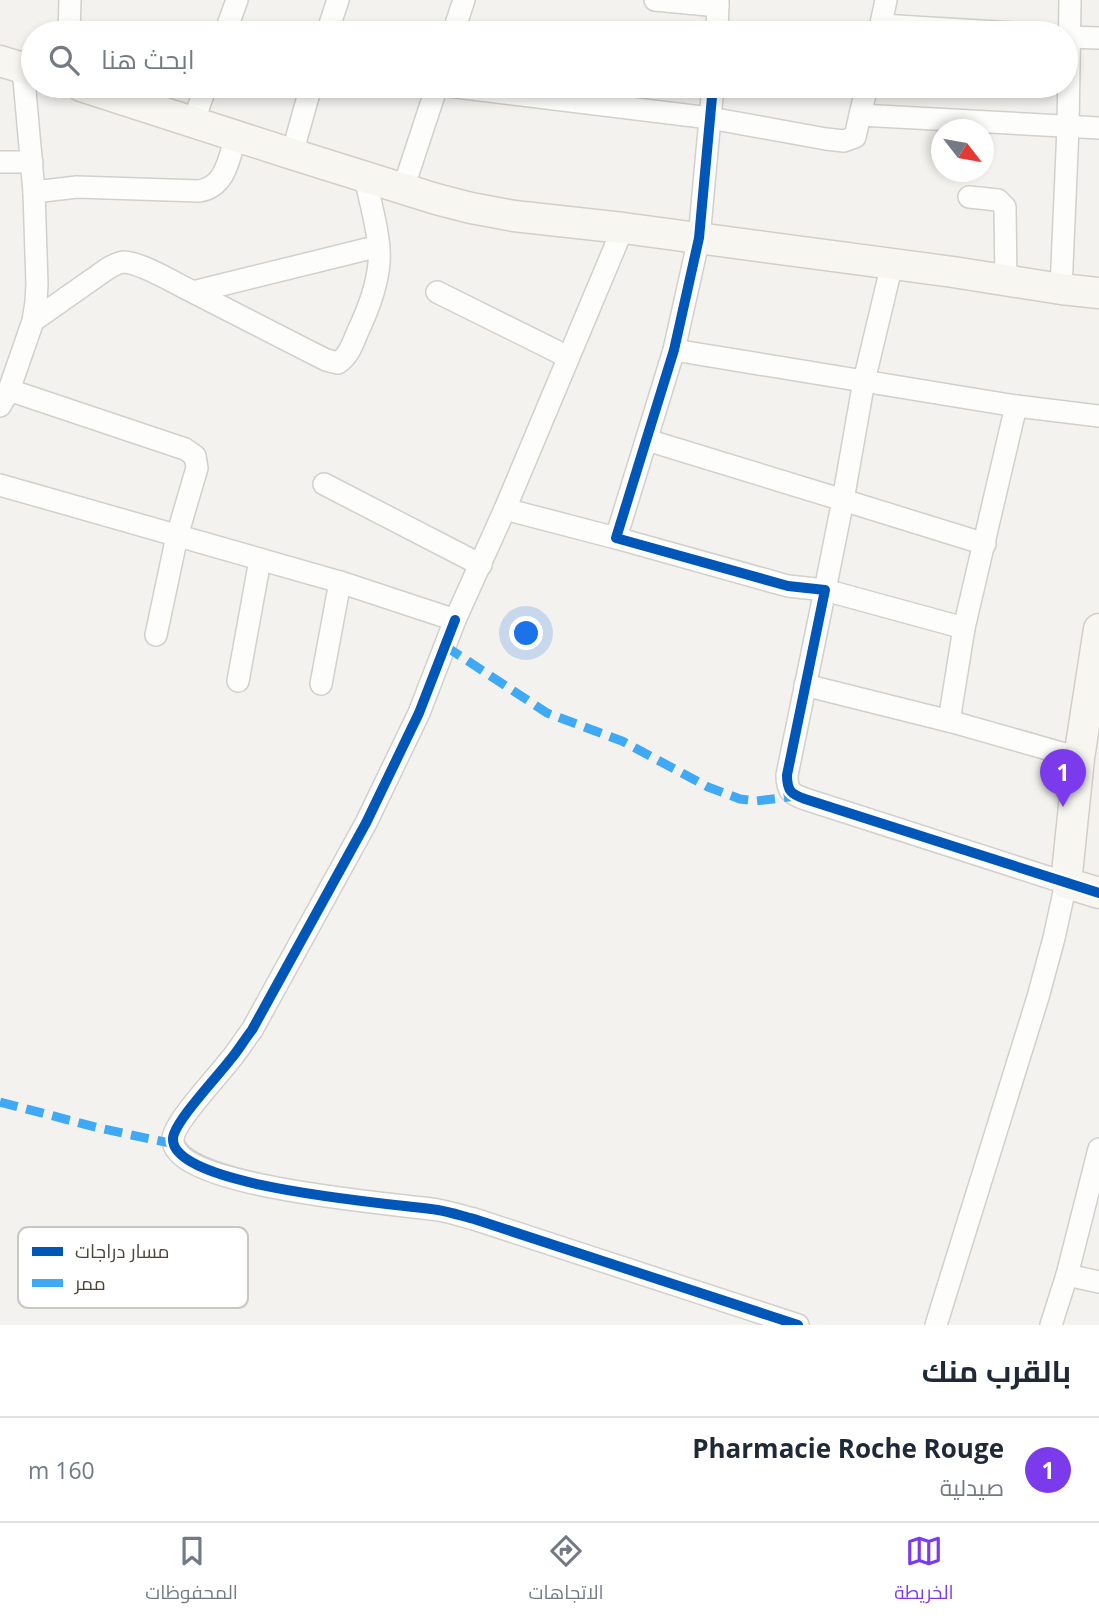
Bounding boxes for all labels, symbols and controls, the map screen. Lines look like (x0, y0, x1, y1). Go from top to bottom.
search box (21, 21, 1078, 98)
icon: search (45, 41, 83, 79)
text: ابحث هنا (101, 41, 195, 77)
north arrow (931, 119, 994, 182)
your location (509, 616, 543, 650)
pin: 1 (1040, 749, 1086, 807)
legend (18, 1227, 248, 1308)
text: مسار دراجات (75, 1238, 170, 1264)
text: ممر (74, 1270, 106, 1296)
text: بالقرب منك (922, 1350, 1071, 1391)
text: Pharmacie Roche Rouge (692, 1430, 1004, 1466)
text: 160 m (28, 1454, 95, 1486)
text: 1 (1041, 1454, 1055, 1486)
text: صيدلية (940, 1471, 1004, 1503)
tab: المحفوظات (145, 1532, 238, 1610)
tab: الاتجاهات (528, 1532, 604, 1610)
tab: الخريطة (894, 1532, 954, 1610)

